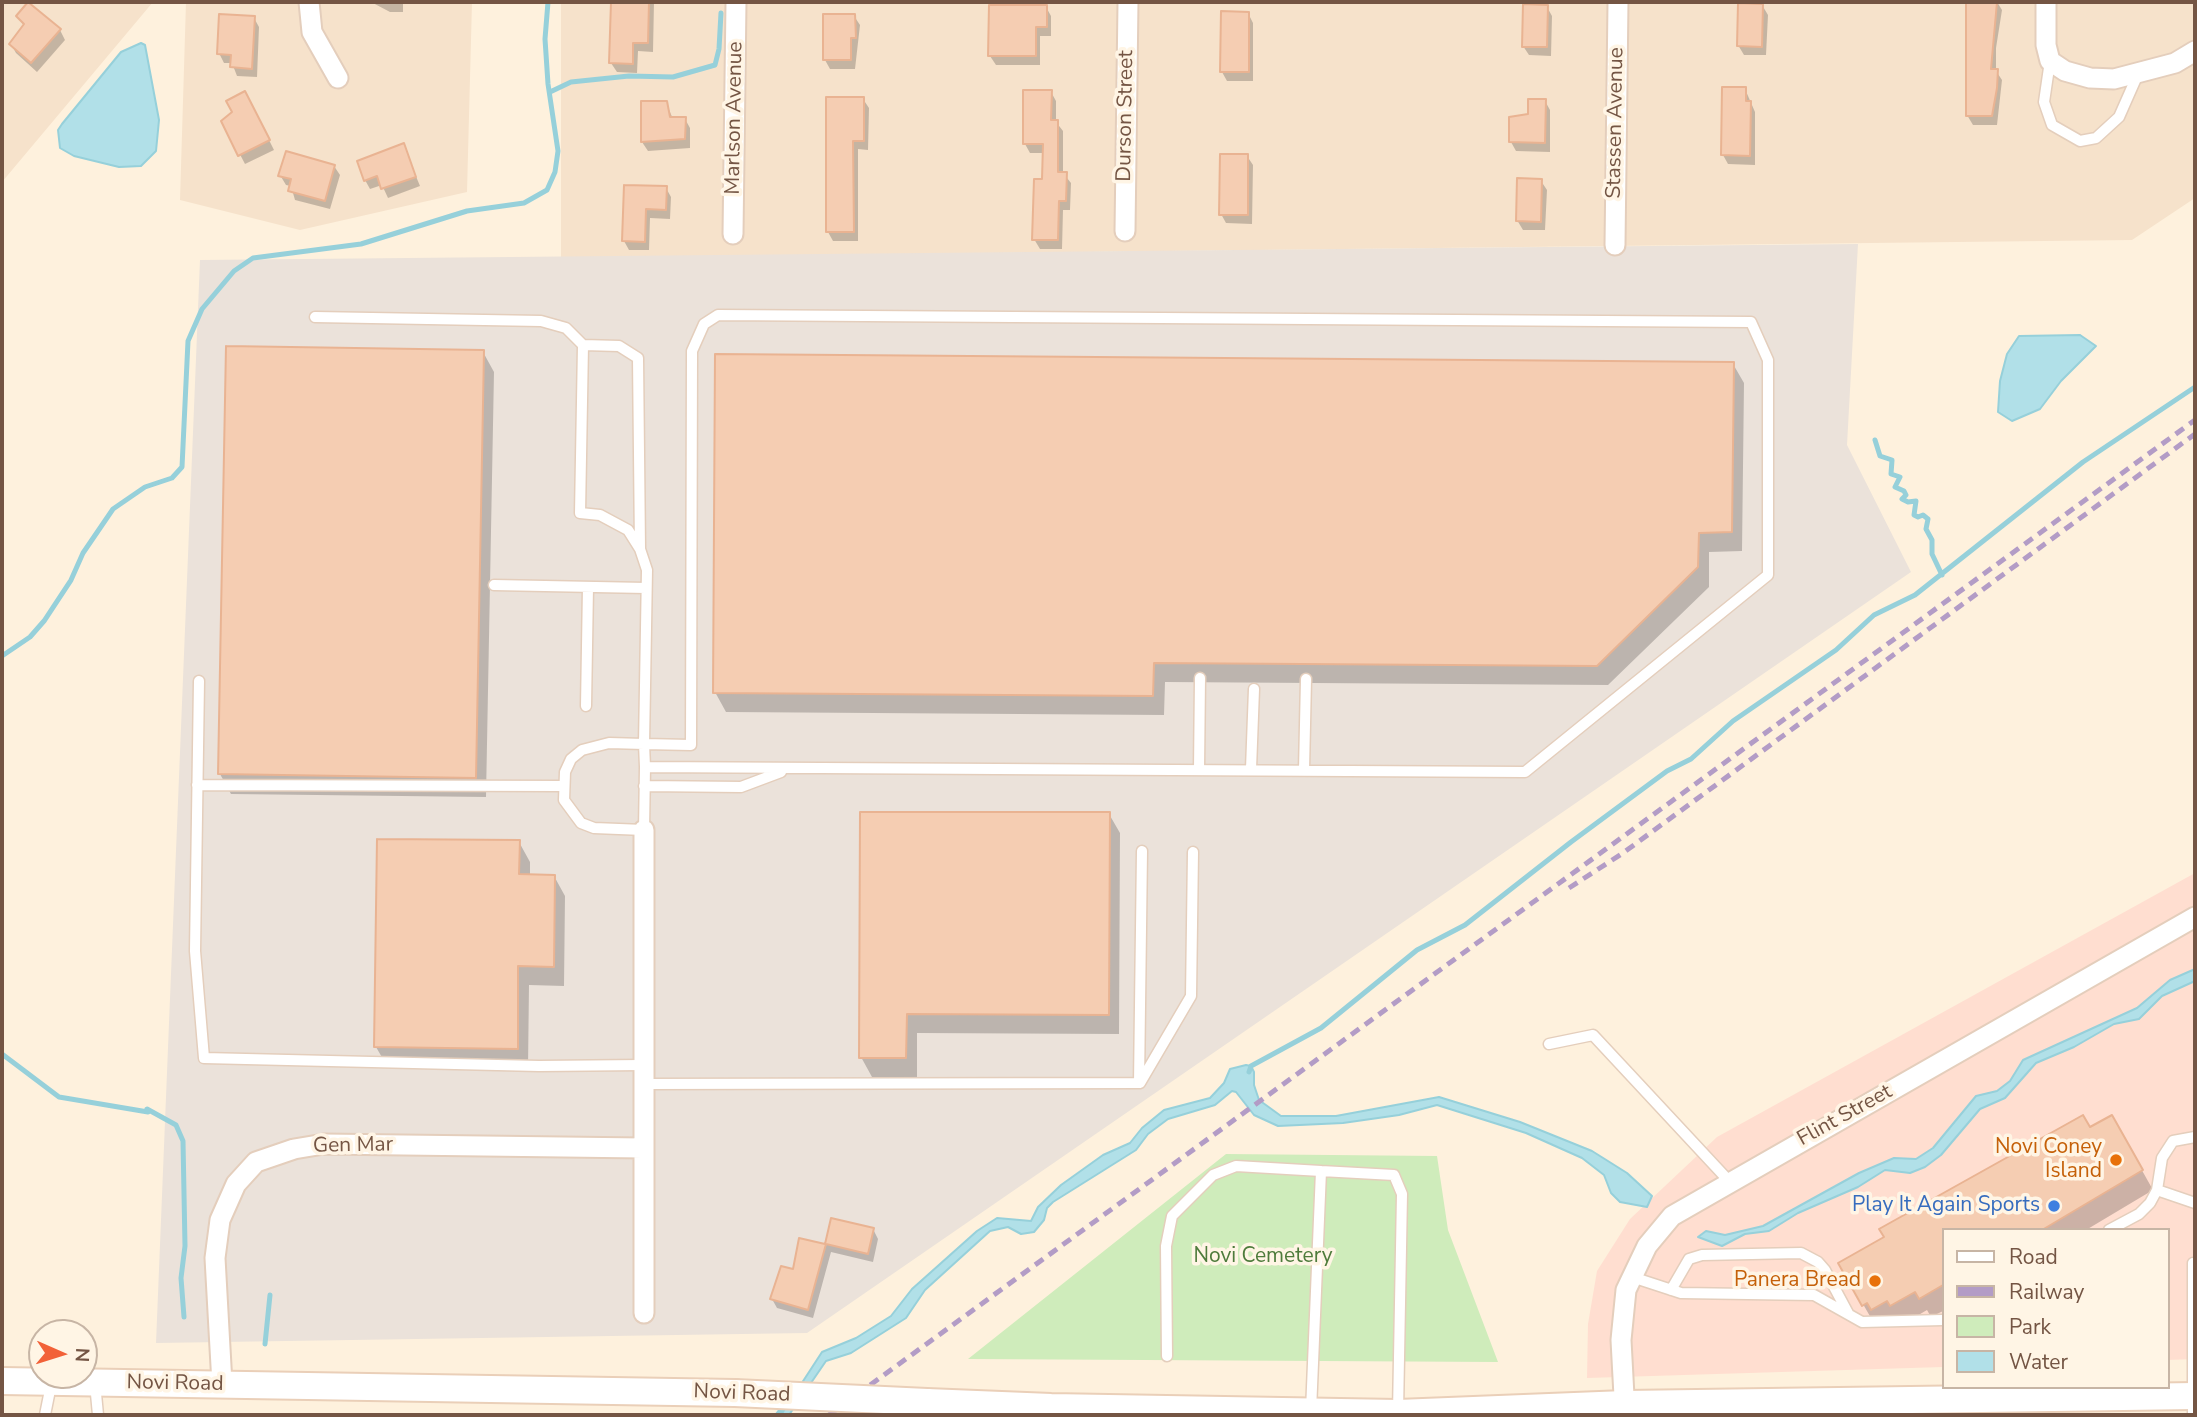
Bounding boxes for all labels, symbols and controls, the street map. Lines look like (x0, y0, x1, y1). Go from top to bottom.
street label: Marlson Avenue (721, 41, 749, 195)
street label: Stassen Avenue (1602, 47, 1630, 199)
street label: Durson Street (1112, 50, 1140, 182)
street label: Flint Street (1793, 1080, 1897, 1152)
street label: Gen Mar (313, 1133, 393, 1159)
place label: Novi Coney Island (1995, 1135, 2102, 1185)
marker: Novi Coney Island (2108, 1152, 2124, 1168)
place label: Play It Again Sports (1852, 1193, 2040, 1219)
marker: Play It Again Sports (2046, 1198, 2062, 1214)
legend (1941, 1228, 2169, 1389)
text: Road (2009, 1243, 2058, 1271)
park label: Novi Cemetery (1193, 1244, 1333, 1270)
place label: Panera Bread (1734, 1268, 1861, 1294)
marker: Panera Bread (1867, 1273, 1883, 1289)
text: Railway (2009, 1278, 2084, 1306)
text: Park (2009, 1313, 2051, 1341)
north arrow (28, 1319, 98, 1389)
text: N (69, 1347, 95, 1363)
text: Water (2009, 1348, 2068, 1376)
street label: Novi Road (126, 1371, 224, 1397)
street label: Novi Road (693, 1380, 791, 1408)

